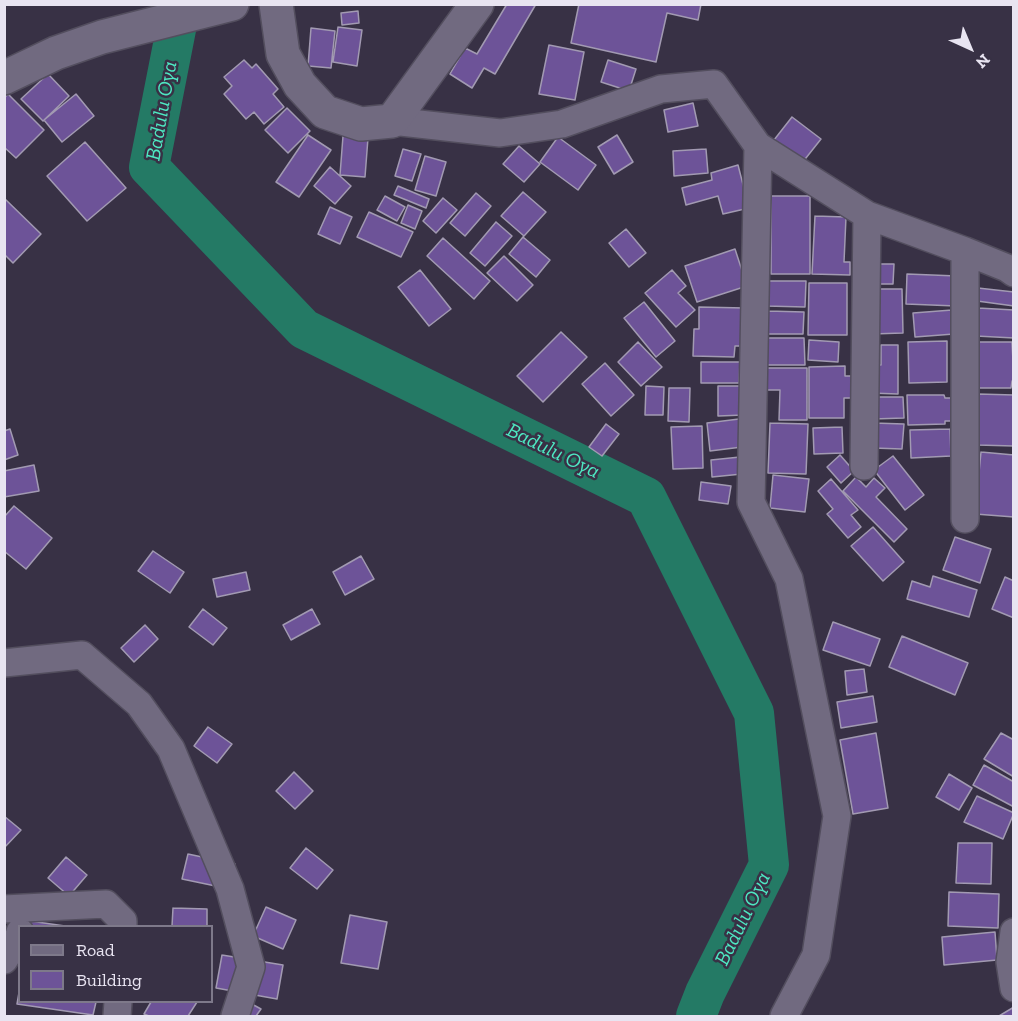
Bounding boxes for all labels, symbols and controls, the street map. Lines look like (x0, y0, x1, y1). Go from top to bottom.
north arrow (940, 18, 1000, 78)
text: N (972, 50, 994, 72)
water label: Badulu Oya (141, 59, 183, 163)
water label: Badulu Oya (502, 418, 604, 484)
water label: Badulu Oya (710, 868, 776, 970)
legend (18, 925, 213, 1003)
text: Road (76, 939, 115, 961)
text: Building (76, 969, 142, 991)

